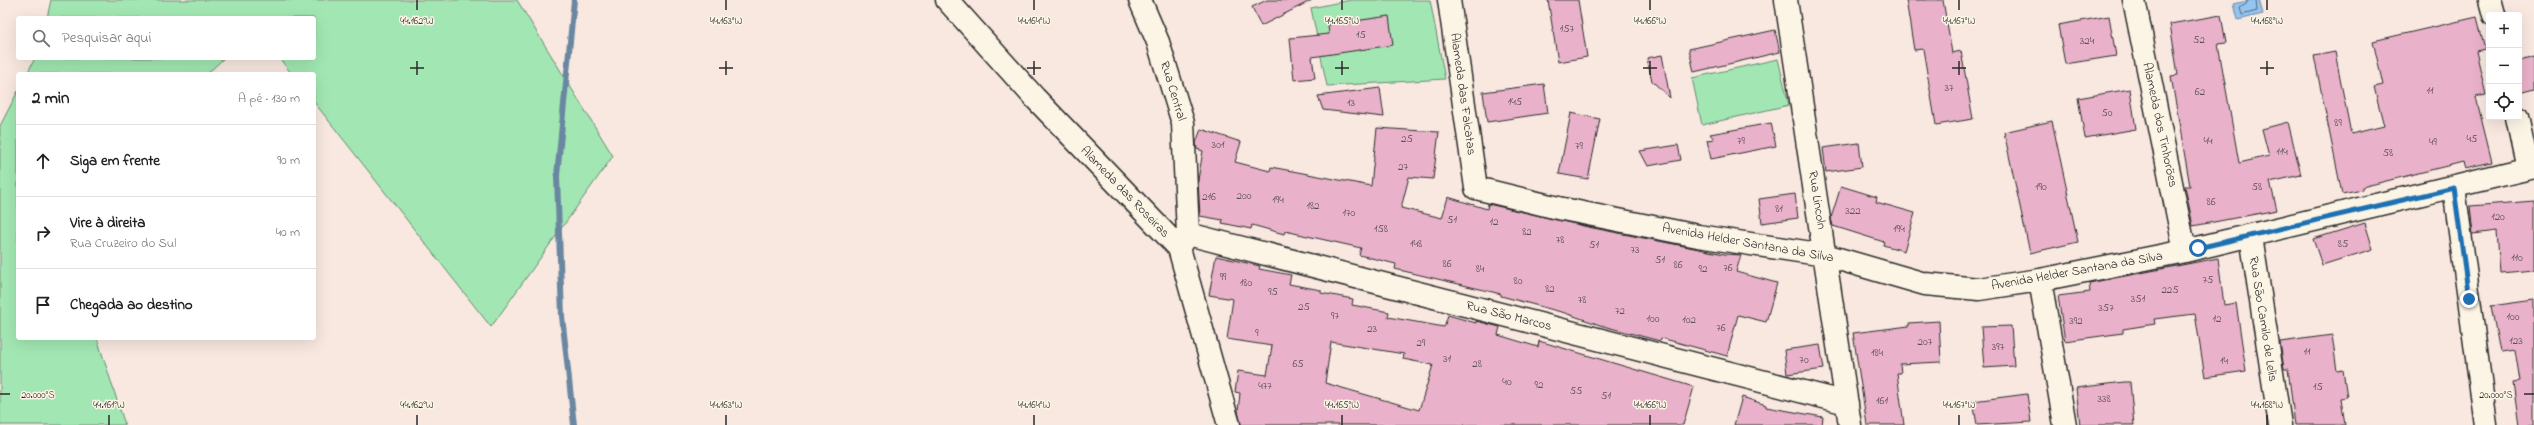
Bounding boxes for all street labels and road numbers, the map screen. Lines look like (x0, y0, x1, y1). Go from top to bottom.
street label: Alameda das Falcatas (1445, 32, 1481, 157)
street label: Rua Central (1155, 59, 1191, 123)
street label: Alameda dos Tinhorões (2138, 61, 2183, 189)
street label: Alameda das Roseiras (1076, 142, 1174, 242)
street label: Rua Lincoln (1803, 169, 1831, 231)
street label: Avenida Helder Santana da Silva (1661, 219, 1835, 267)
street label: Avenida Helder Santana da Silva (1990, 247, 2164, 295)
street label: Rua São Camilo de Lelis (2244, 255, 2282, 383)
street label: Rua São Marcos (1464, 296, 1554, 336)

